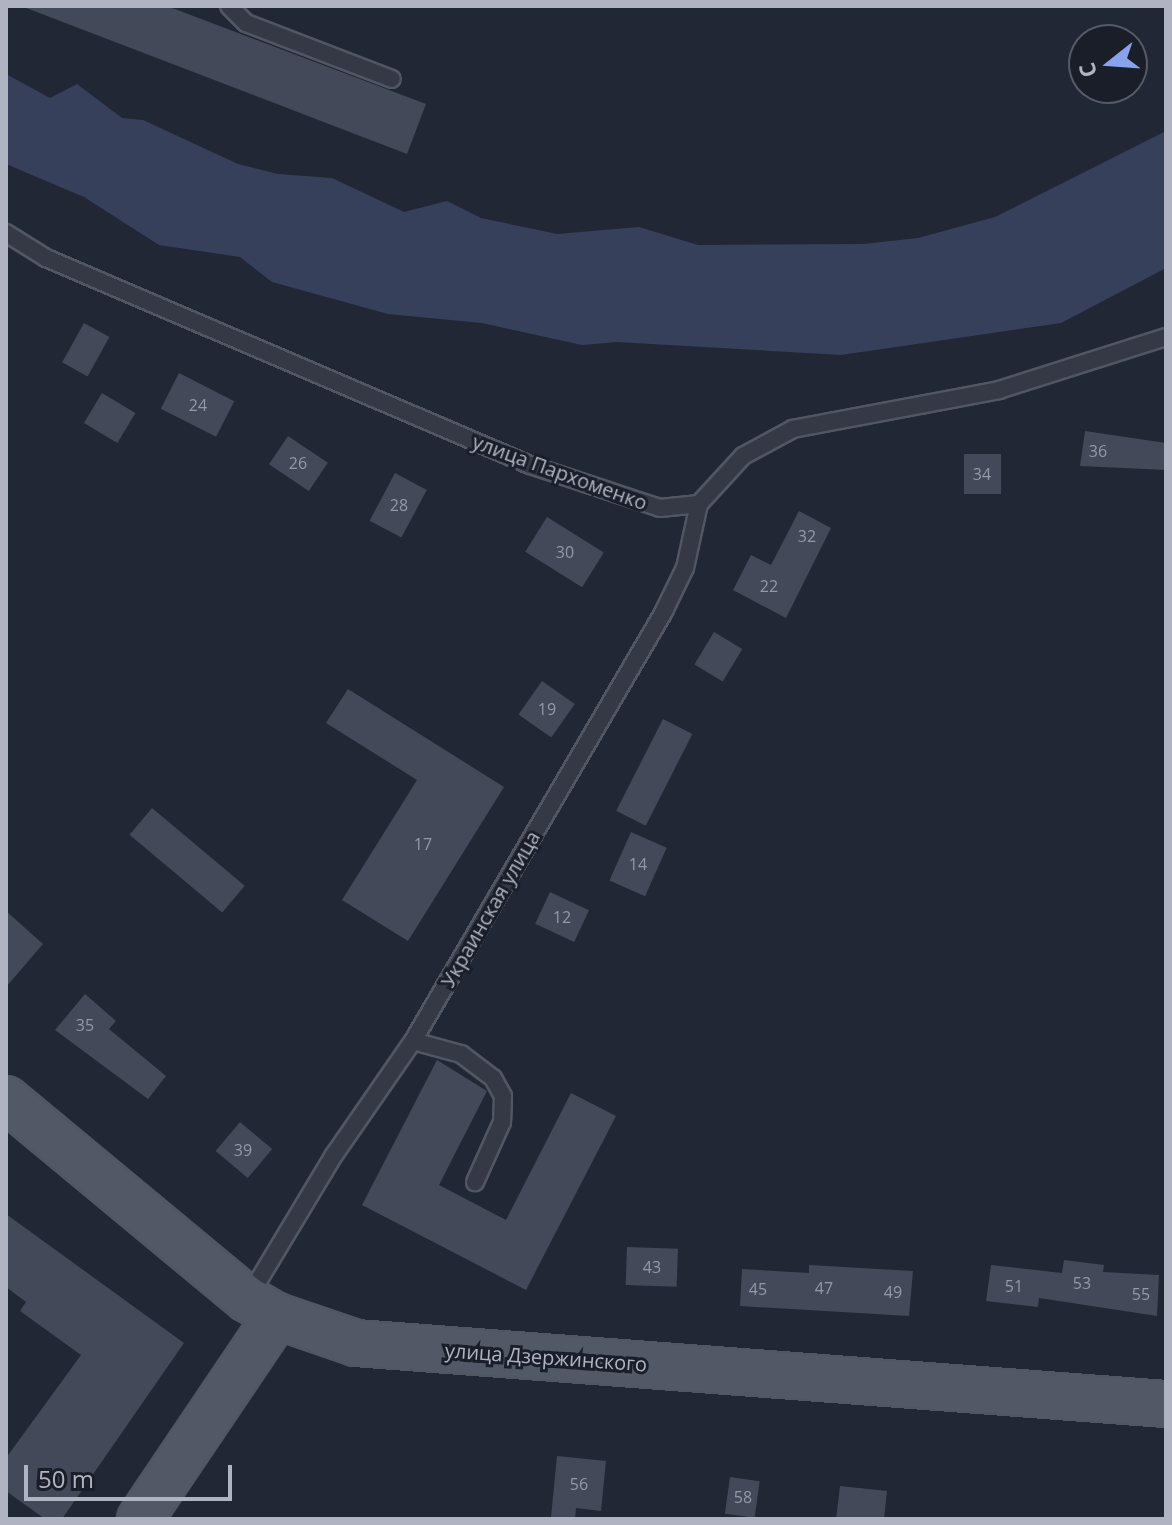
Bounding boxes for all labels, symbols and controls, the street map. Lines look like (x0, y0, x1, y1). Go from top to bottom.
north arrow (1068, 24, 1148, 104)
text: С (1071, 59, 1103, 82)
house number: 24 (189, 395, 207, 415)
street label: улица Пархоменко (469, 429, 651, 515)
house number: 36 (1089, 441, 1107, 461)
house number: 26 (289, 453, 307, 473)
house number: 34 (973, 464, 991, 484)
house number: 28 (390, 495, 408, 515)
house number: 32 (798, 526, 816, 546)
house number: 30 (556, 542, 574, 562)
house number: 22 (760, 576, 778, 596)
house number: 19 (538, 699, 556, 719)
street label: Украинская улица (435, 827, 545, 991)
house number: 17 (414, 834, 432, 854)
house number: 14 (629, 854, 647, 874)
house number: 12 (553, 907, 571, 927)
house number: 35 (76, 1015, 94, 1035)
house number: 39 (234, 1140, 252, 1160)
house number: 43 (643, 1257, 661, 1277)
house number: 53 (1073, 1273, 1091, 1293)
house number: 51 (1005, 1276, 1023, 1296)
house number: 47 (815, 1278, 833, 1298)
house number: 45 (749, 1279, 767, 1299)
house number: 49 (884, 1282, 902, 1302)
house number: 55 (1132, 1284, 1150, 1304)
street label: улица Дзержинского (444, 1338, 648, 1376)
scale bar (28, 1449, 236, 1499)
text: 50 m (38, 1462, 94, 1495)
house number: 56 (570, 1474, 588, 1494)
house number: 58 (734, 1487, 752, 1507)

